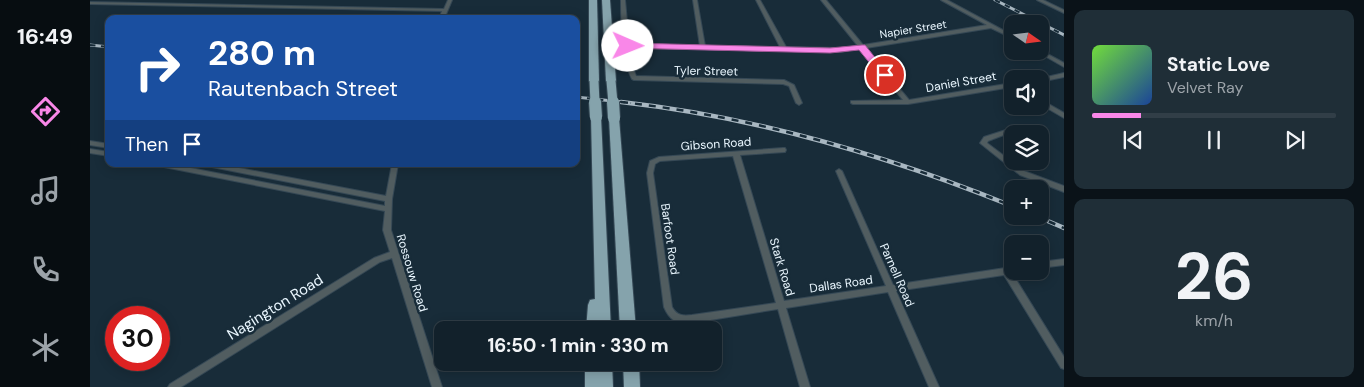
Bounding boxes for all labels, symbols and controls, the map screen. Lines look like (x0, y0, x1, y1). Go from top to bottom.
north arrow (1004, 15, 1049, 60)
map controls (1004, 15, 1049, 280)
street label: Napier Street (879, 17, 947, 41)
position arrow (601, 19, 653, 71)
text: 16:49 (17, 22, 73, 51)
text: 280 m (208, 30, 316, 76)
icon: right (125, 35, 190, 100)
text: Static Love (1167, 52, 1270, 77)
pin (864, 54, 906, 96)
icon: arrive (871, 61, 899, 89)
street label: Tyler Street (674, 62, 738, 80)
street label: Daniel Street (925, 68, 998, 96)
button: sound (1004, 70, 1049, 115)
text: Rautenbach Street (208, 74, 398, 103)
text: Velvet Ray (1167, 77, 1243, 98)
icon: directions (28, 94, 63, 129)
button: layers (1004, 125, 1049, 170)
icon: previous (1119, 126, 1147, 154)
icon: pause (1200, 126, 1228, 154)
icon: next (1281, 126, 1309, 154)
icon: arrive (178, 130, 206, 158)
text: Then (125, 132, 168, 157)
street label: Gibson Road (680, 134, 752, 154)
icon: music (28, 173, 63, 208)
button: + (1004, 180, 1049, 225)
street label: Barfoot Road (657, 202, 683, 276)
street label: Rossouw Road (393, 232, 431, 314)
button: − (1004, 235, 1049, 280)
text: 26 (1175, 235, 1253, 319)
street label: Stark Road (766, 236, 798, 298)
street label: Parnell Road (876, 241, 918, 309)
icon: phone (28, 252, 63, 287)
street label: Nagington Road (223, 269, 327, 345)
street label: Dallas Road (808, 272, 874, 296)
speed limit sign: 30 (105, 306, 170, 371)
text: km/h (1195, 310, 1233, 331)
icon: climate (28, 330, 63, 365)
text: 16:50 · 1 min · 330 m (487, 333, 669, 358)

